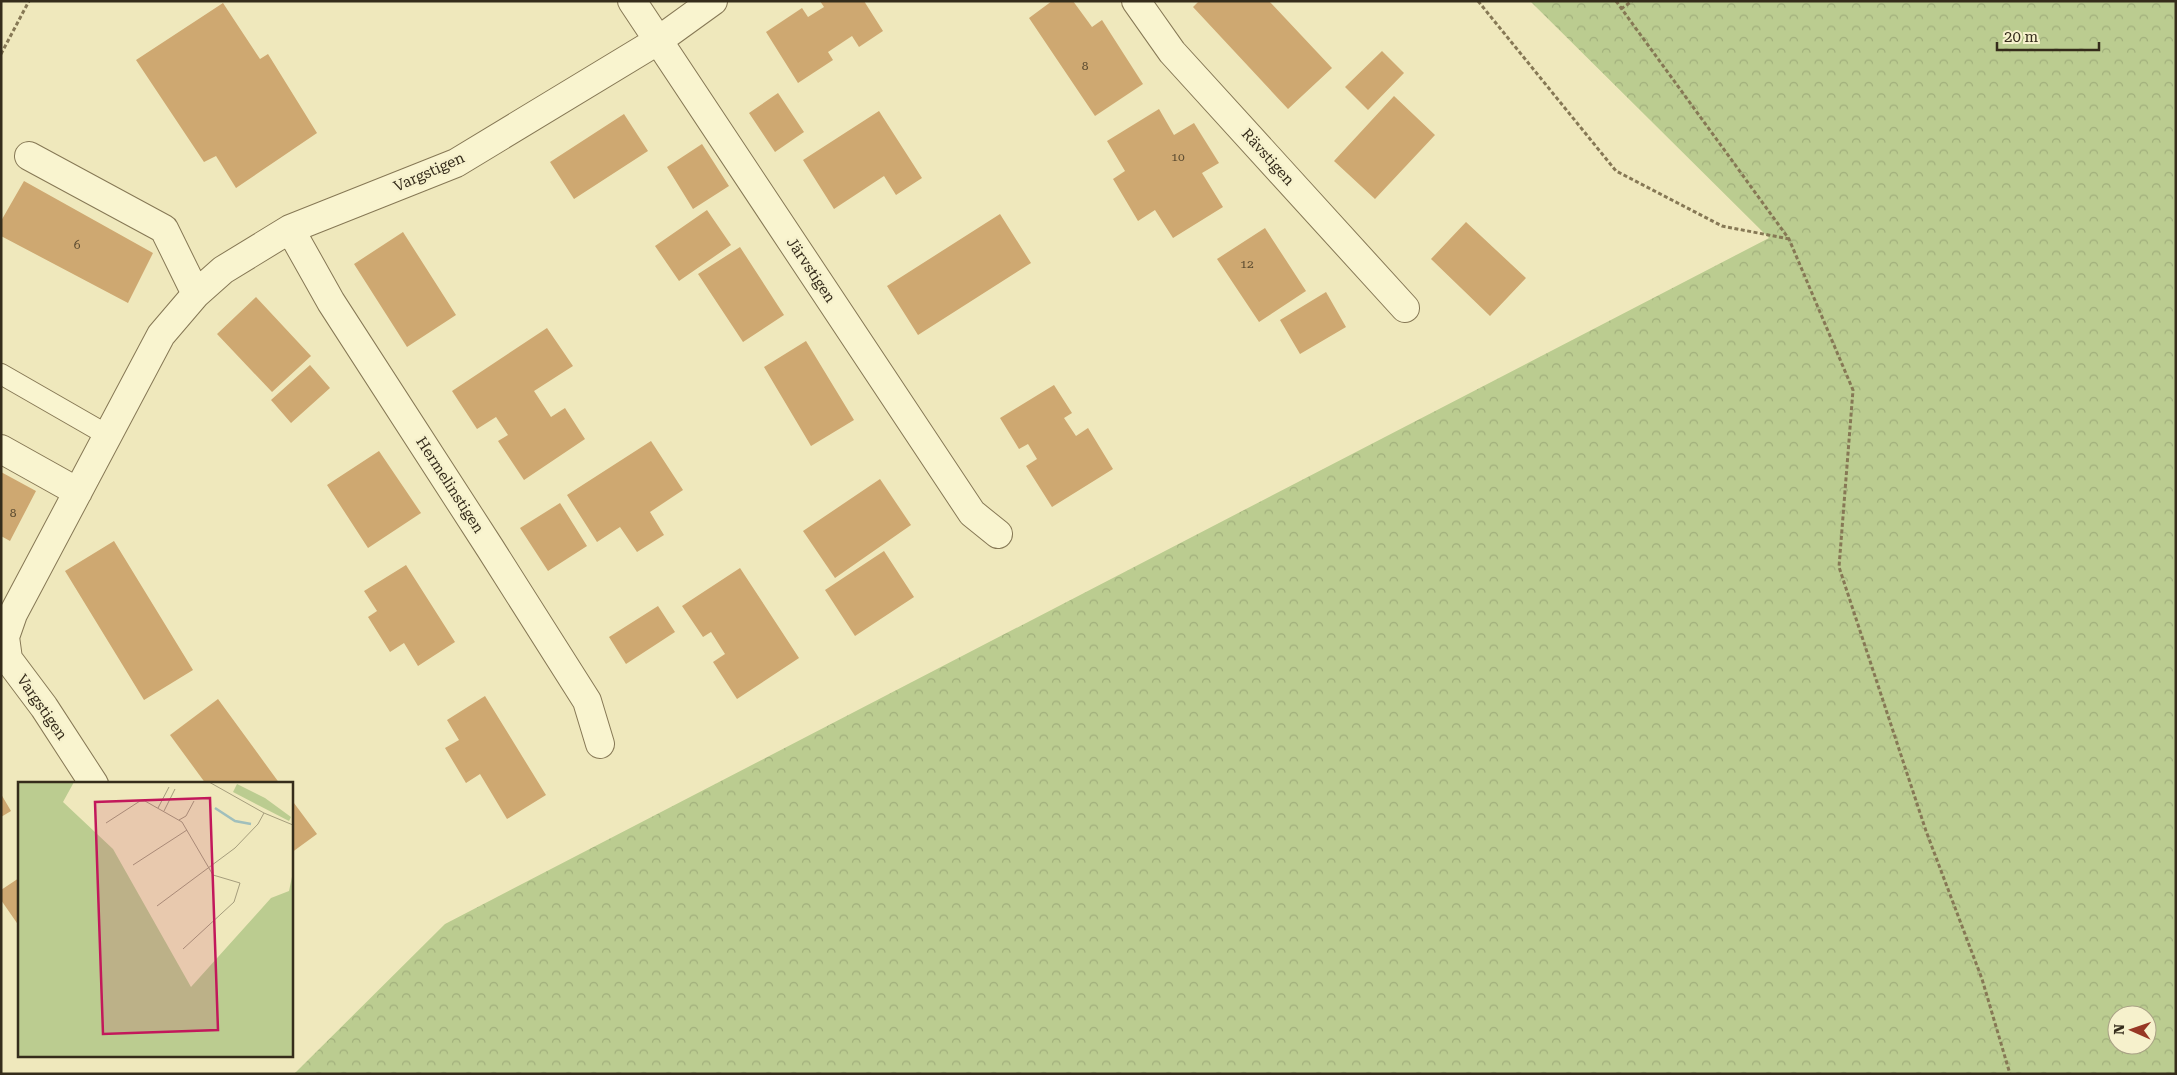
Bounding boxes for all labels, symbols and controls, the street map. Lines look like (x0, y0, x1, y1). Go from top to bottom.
scale bar (1997, 20, 2100, 52)
text: 20 m (2004, 28, 2039, 46)
house number: 8 (1082, 59, 1089, 73)
street label: Rävstigen (1238, 125, 1298, 189)
street label: Vargstigen (391, 148, 467, 196)
house number: 10 (1171, 150, 1185, 164)
street label: Järvstigen (783, 234, 840, 306)
house number: 6 (74, 238, 81, 252)
house number: 12 (1240, 257, 1254, 271)
street label: Hermelinstigen (412, 433, 488, 537)
house number: 8 (10, 506, 17, 520)
street label: Vargstigen (13, 671, 71, 743)
inset map (18, 782, 292, 1058)
north arrow (2107, 1005, 2157, 1055)
text: N (2111, 1024, 2127, 1035)

